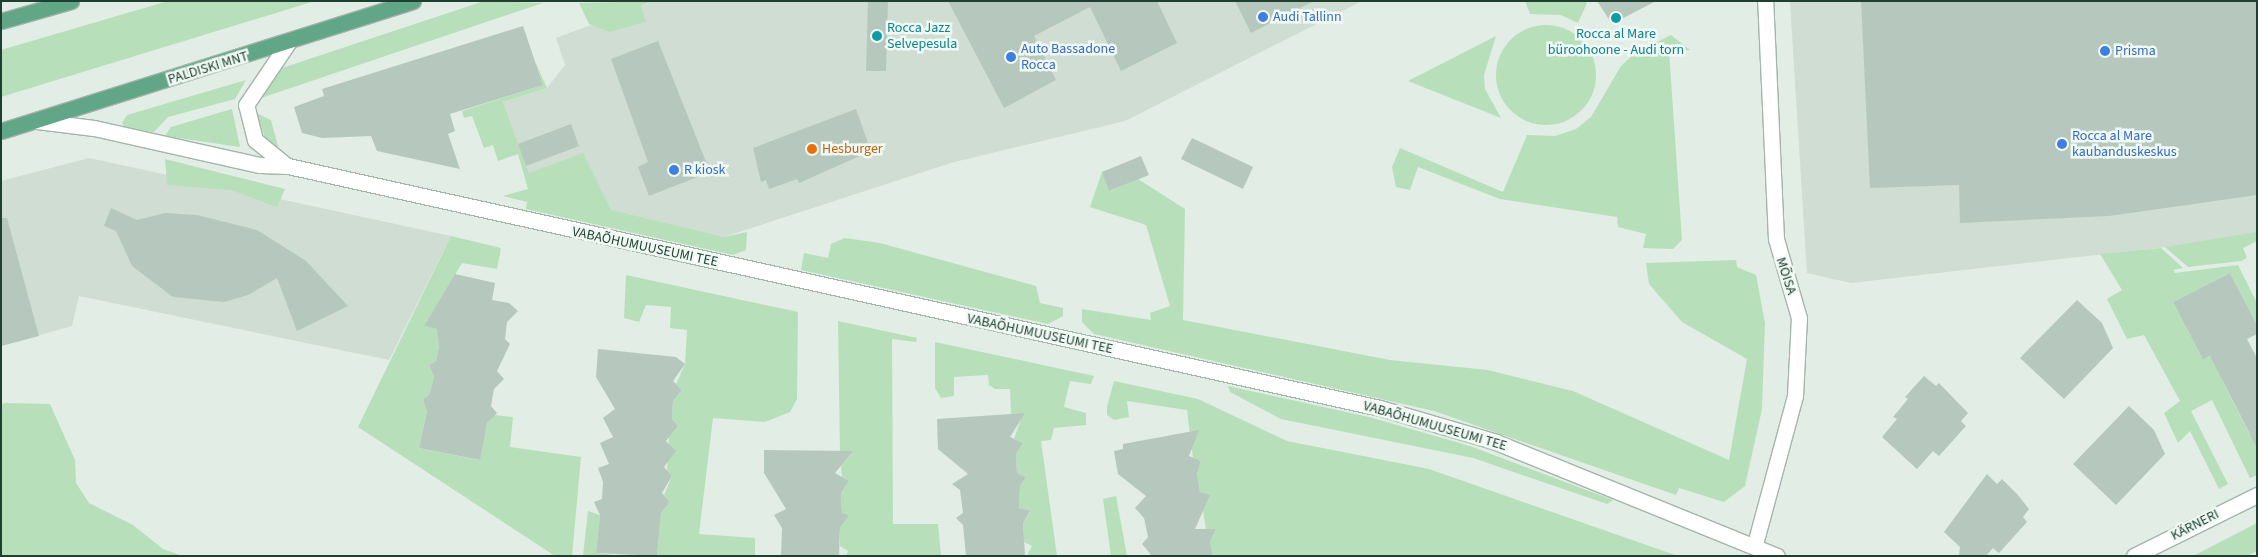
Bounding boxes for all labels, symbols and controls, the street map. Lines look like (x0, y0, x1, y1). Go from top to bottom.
place label: Audi Tallinn (1273, 9, 1342, 25)
marker: Audi Tallinn (1257, 11, 1269, 23)
marker: Rocca al Mare büroohoone - Audi torn (1610, 12, 1622, 24)
place label: Rocca Jazz Selvepesula (887, 20, 957, 52)
place label: Rocca al Mare büroohoone - Audi torn (1548, 26, 1684, 58)
marker: Rocca Jazz Selvepesula (871, 30, 883, 42)
place label: Auto Bassadone Rocca (1021, 41, 1115, 74)
place label: Prisma (2115, 43, 2156, 59)
marker: Prisma (2099, 45, 2111, 57)
street label: PALDISKI MNT (166, 48, 250, 88)
marker: Auto Bassadone Rocca (1005, 51, 1017, 63)
place label: Rocca al Mare kaubanduskeskus (2072, 128, 2177, 160)
marker: Rocca al Mare kaubanduskeskus (2056, 138, 2068, 150)
place label: Hesburger (822, 141, 883, 157)
marker: Hesburger (806, 143, 818, 155)
place label: R kiosk (684, 162, 725, 178)
marker: R kiosk (668, 164, 680, 176)
street label: VABAÕHUMUUSEUMI TEE (571, 223, 719, 271)
street label: MÕISA (1772, 255, 1800, 297)
street label: VABAÕHUMUUSEUMI TEE (966, 310, 1114, 358)
street label: VABAÕHUMUUSEUMI TEE (1361, 397, 1509, 455)
street label: KÄRNERI (2168, 506, 2222, 544)

